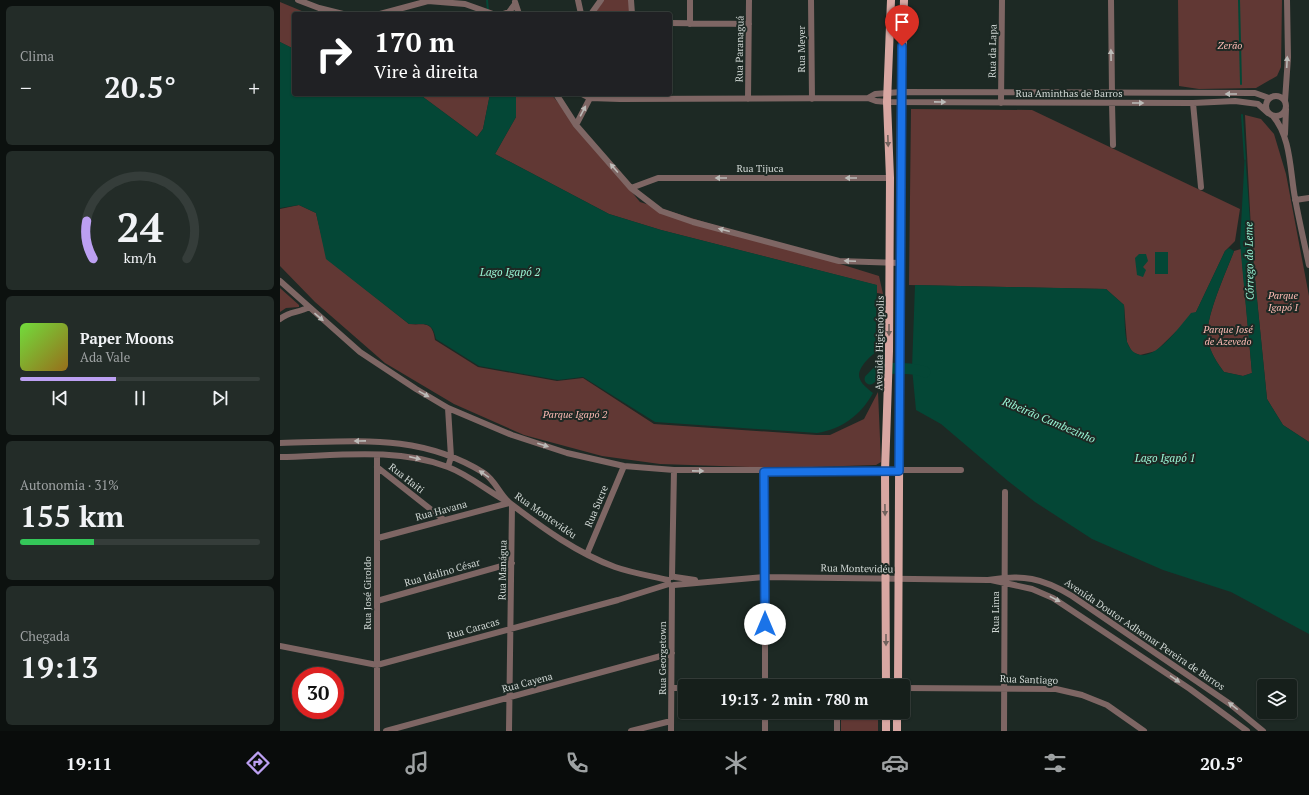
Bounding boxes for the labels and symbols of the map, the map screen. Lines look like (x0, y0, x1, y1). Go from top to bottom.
pin (885, 5, 919, 46)
street label: Rua Paranaguá (732, 16, 747, 82)
street label: Rua da Lapa (986, 24, 999, 78)
street label: Rua Meyer (795, 25, 808, 72)
park label: Zerão (1218, 39, 1242, 52)
one-way arrow (1108, 48, 1114, 61)
one-way arrow (1284, 56, 1291, 68)
street label: Rua Aminthas de Barros (1016, 87, 1122, 100)
one-way arrow (1224, 91, 1237, 97)
one-way arrow (934, 99, 947, 105)
one-way arrow (1132, 100, 1145, 106)
one-way arrow (579, 105, 586, 117)
one-way arrow (885, 135, 892, 147)
street label: Rua Tijuca (736, 162, 784, 175)
one-way arrow (609, 163, 619, 173)
one-way arrow (714, 175, 727, 181)
one-way arrow (844, 175, 857, 181)
water label: Córrego do Leme (1241, 222, 1257, 300)
one-way arrow (718, 227, 730, 233)
one-way arrow (844, 258, 856, 265)
water label: Lago Igapó 2 (479, 265, 540, 279)
park label: Parque Igapó I (1267, 289, 1300, 314)
street label: Avenida Higienópolis (872, 296, 887, 390)
one-way arrow (314, 312, 325, 321)
park label: Parque José de Azevedo (1202, 323, 1253, 348)
one-way arrow (886, 324, 892, 337)
one-way arrow (418, 390, 429, 397)
water label: Ribeirão Cambezinho (999, 394, 1098, 446)
park label: Parque Igapó 2 (542, 408, 608, 421)
one-way arrow (354, 438, 366, 445)
one-way arrow (537, 442, 549, 448)
water label: Lago Igapó 1 (1134, 451, 1195, 465)
one-way arrow (409, 456, 422, 462)
street label: Rua Haiti (386, 460, 427, 496)
one-way arrow (692, 467, 704, 474)
one-way arrow (478, 470, 490, 477)
street label: Rua Sucre (582, 483, 611, 529)
street label: Rua Montevidéu (512, 489, 579, 542)
street label: Rua Havana (414, 497, 468, 524)
one-way arrow (882, 504, 889, 516)
street label: Rua Manágua (495, 540, 510, 600)
street label: Rua Idalino César (403, 555, 482, 589)
street label: Rua José Giroldo (361, 556, 374, 630)
street label: Rua Montevidéu (821, 561, 894, 576)
street label: Avenida Doutor Adhemar Pereira de Barros (1062, 576, 1227, 693)
street label: Rua Lima (989, 591, 1002, 633)
one-way arrow (1049, 596, 1061, 603)
position arrow (744, 603, 786, 645)
street label: Rua Caracas (445, 615, 501, 642)
street label: Rua Georgetown (656, 621, 669, 695)
one-way arrow (883, 634, 889, 647)
speed limit sign: 30 (292, 667, 344, 719)
street label: Rua Cayena (500, 669, 554, 695)
street label: Rua Santiago (1000, 672, 1059, 687)
one-way arrow (1169, 675, 1180, 683)
one-way arrow (1227, 702, 1238, 711)

